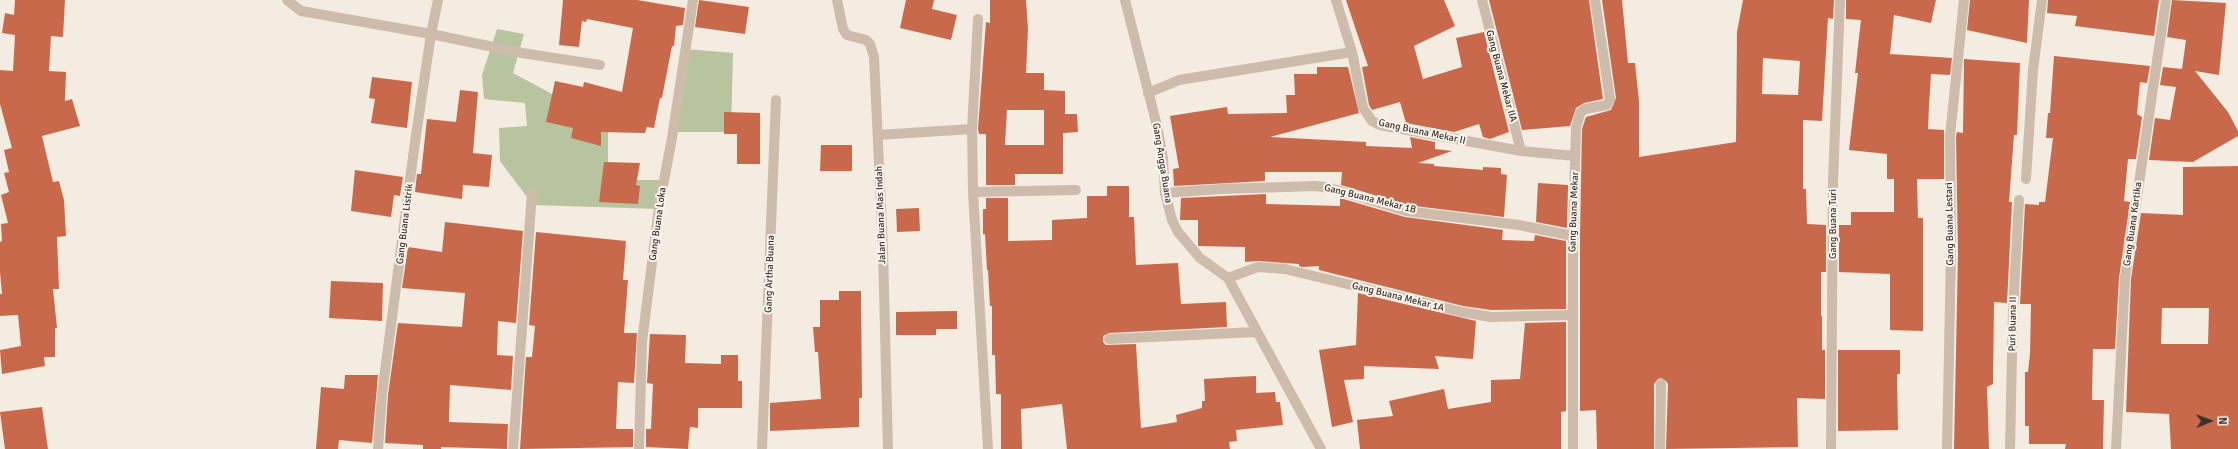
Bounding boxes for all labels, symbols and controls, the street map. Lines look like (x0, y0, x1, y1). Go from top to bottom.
street label: Gang Buana Mekar IIA (1483, 29, 1519, 123)
street label: Gang Buana Mekar II (1377, 117, 1467, 147)
street label: Gang Angga Buana (1150, 122, 1174, 204)
street label: Jalan Buana Mas Indah (873, 166, 889, 264)
street label: Gang Buana Mekar (1567, 172, 1581, 252)
street label: Gang Buana Kartika (2121, 181, 2145, 267)
street label: Gang Buana Mekar 1B (1323, 182, 1417, 216)
street label: Gang Buana Lestari (1943, 182, 1957, 266)
street label: Gang Buana Listrik (394, 183, 416, 265)
street label: Gang Buana Loka (647, 187, 669, 261)
street label: Gang Buana Turi (1827, 189, 1839, 259)
street label: Gang Artha Buana (763, 235, 777, 313)
street label: Gang Buana Mekar 1A (1351, 280, 1445, 314)
street label: Puri Buana II (2007, 296, 2019, 352)
north arrow (2190, 401, 2230, 441)
text: N (2216, 417, 2229, 425)

